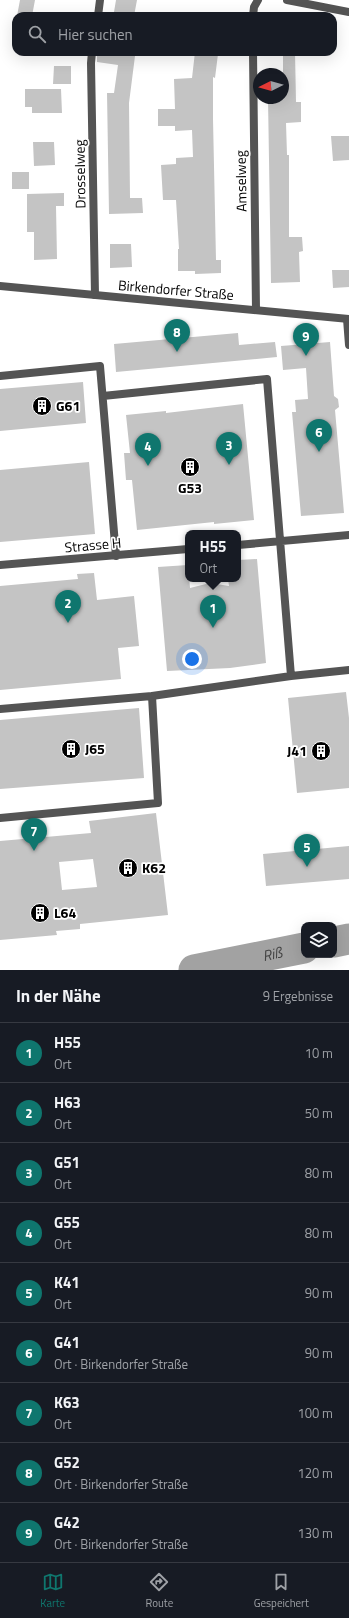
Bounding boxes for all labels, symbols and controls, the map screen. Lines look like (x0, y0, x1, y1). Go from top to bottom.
search box (12, 12, 337, 56)
icon: search (26, 23, 48, 45)
text: Hier suchen (58, 23, 133, 46)
north arrow (253, 68, 289, 104)
street label: Drosselweg (68, 139, 91, 209)
street label: Amselweg (229, 150, 252, 212)
street label: Birkendorfer Straße (117, 274, 235, 305)
pin: 8 (164, 319, 190, 352)
pin: 9 (293, 323, 319, 356)
building icon: G61 (31, 395, 53, 417)
place label: G61 (56, 395, 80, 416)
pin: 6 (306, 419, 332, 452)
pin: 3 (216, 432, 242, 465)
pin: 4 (135, 433, 161, 466)
building icon: G53 (179, 456, 201, 478)
place label: G53 (178, 477, 202, 498)
popup (185, 530, 241, 582)
street label: Strasse H (64, 532, 122, 557)
text: H55 (200, 535, 226, 558)
text: Ort (200, 558, 217, 578)
pin: 2 (55, 590, 81, 623)
pin: 1 (200, 595, 226, 628)
your location (182, 649, 202, 669)
building icon: J65 (60, 738, 82, 760)
place label: J65 (85, 738, 105, 759)
place label: J41 (287, 740, 307, 761)
building icon: J41 (310, 740, 332, 762)
pin: 7 (21, 818, 47, 851)
pin: 5 (294, 834, 320, 867)
building icon: K62 (117, 857, 139, 879)
place label: K62 (142, 857, 166, 878)
building icon: L64 (29, 902, 51, 924)
place label: L64 (54, 902, 76, 923)
map controls (301, 922, 337, 958)
button: layers (301, 922, 337, 958)
water label: Riß (260, 940, 285, 967)
text: In der Nähe (16, 983, 101, 1009)
text: 9 Ergebnisse (263, 986, 333, 1006)
text: H55 (54, 1031, 81, 1054)
text: 1 (25, 1043, 33, 1063)
text: 10 m (305, 1043, 333, 1063)
text: Ort (54, 1054, 72, 1074)
text: H63 (54, 1091, 81, 1114)
text: 2 (25, 1103, 33, 1123)
text: 50 m (305, 1103, 333, 1123)
text: Ort (54, 1114, 72, 1134)
text: G51 (54, 1151, 80, 1174)
text: 3 (25, 1163, 33, 1183)
text: 80 m (305, 1163, 333, 1183)
text: Ort (54, 1174, 72, 1194)
text: G55 (54, 1211, 80, 1234)
text: 4 (25, 1223, 33, 1243)
text: 80 m (305, 1223, 333, 1243)
text: Ort (54, 1234, 72, 1254)
text: K41 (54, 1271, 80, 1294)
text: 5 (25, 1283, 33, 1303)
text: 90 m (305, 1283, 333, 1303)
text: Ort (54, 1294, 72, 1314)
text: G41 (54, 1331, 80, 1354)
text: 6 (25, 1343, 33, 1363)
text: 90 m (305, 1343, 333, 1363)
text: Ort · Birkendorfer Straße (54, 1354, 188, 1374)
text: K63 (54, 1391, 80, 1414)
text: 7 (25, 1403, 33, 1423)
text: 100 m (297, 1403, 333, 1423)
text: Ort (54, 1414, 72, 1434)
text: G52 (54, 1451, 80, 1474)
text: 8 (25, 1463, 33, 1483)
text: 120 m (297, 1463, 333, 1483)
text: Ort · Birkendorfer Straße (54, 1474, 188, 1494)
text: G42 (54, 1511, 80, 1534)
text: 9 (25, 1523, 33, 1543)
text: 130 m (297, 1523, 333, 1543)
text: Ort · Birkendorfer Straße (54, 1534, 188, 1554)
tab: Karte (40, 1571, 65, 1611)
tab: Route (146, 1571, 173, 1611)
tab: Gespeichert (254, 1571, 309, 1611)

